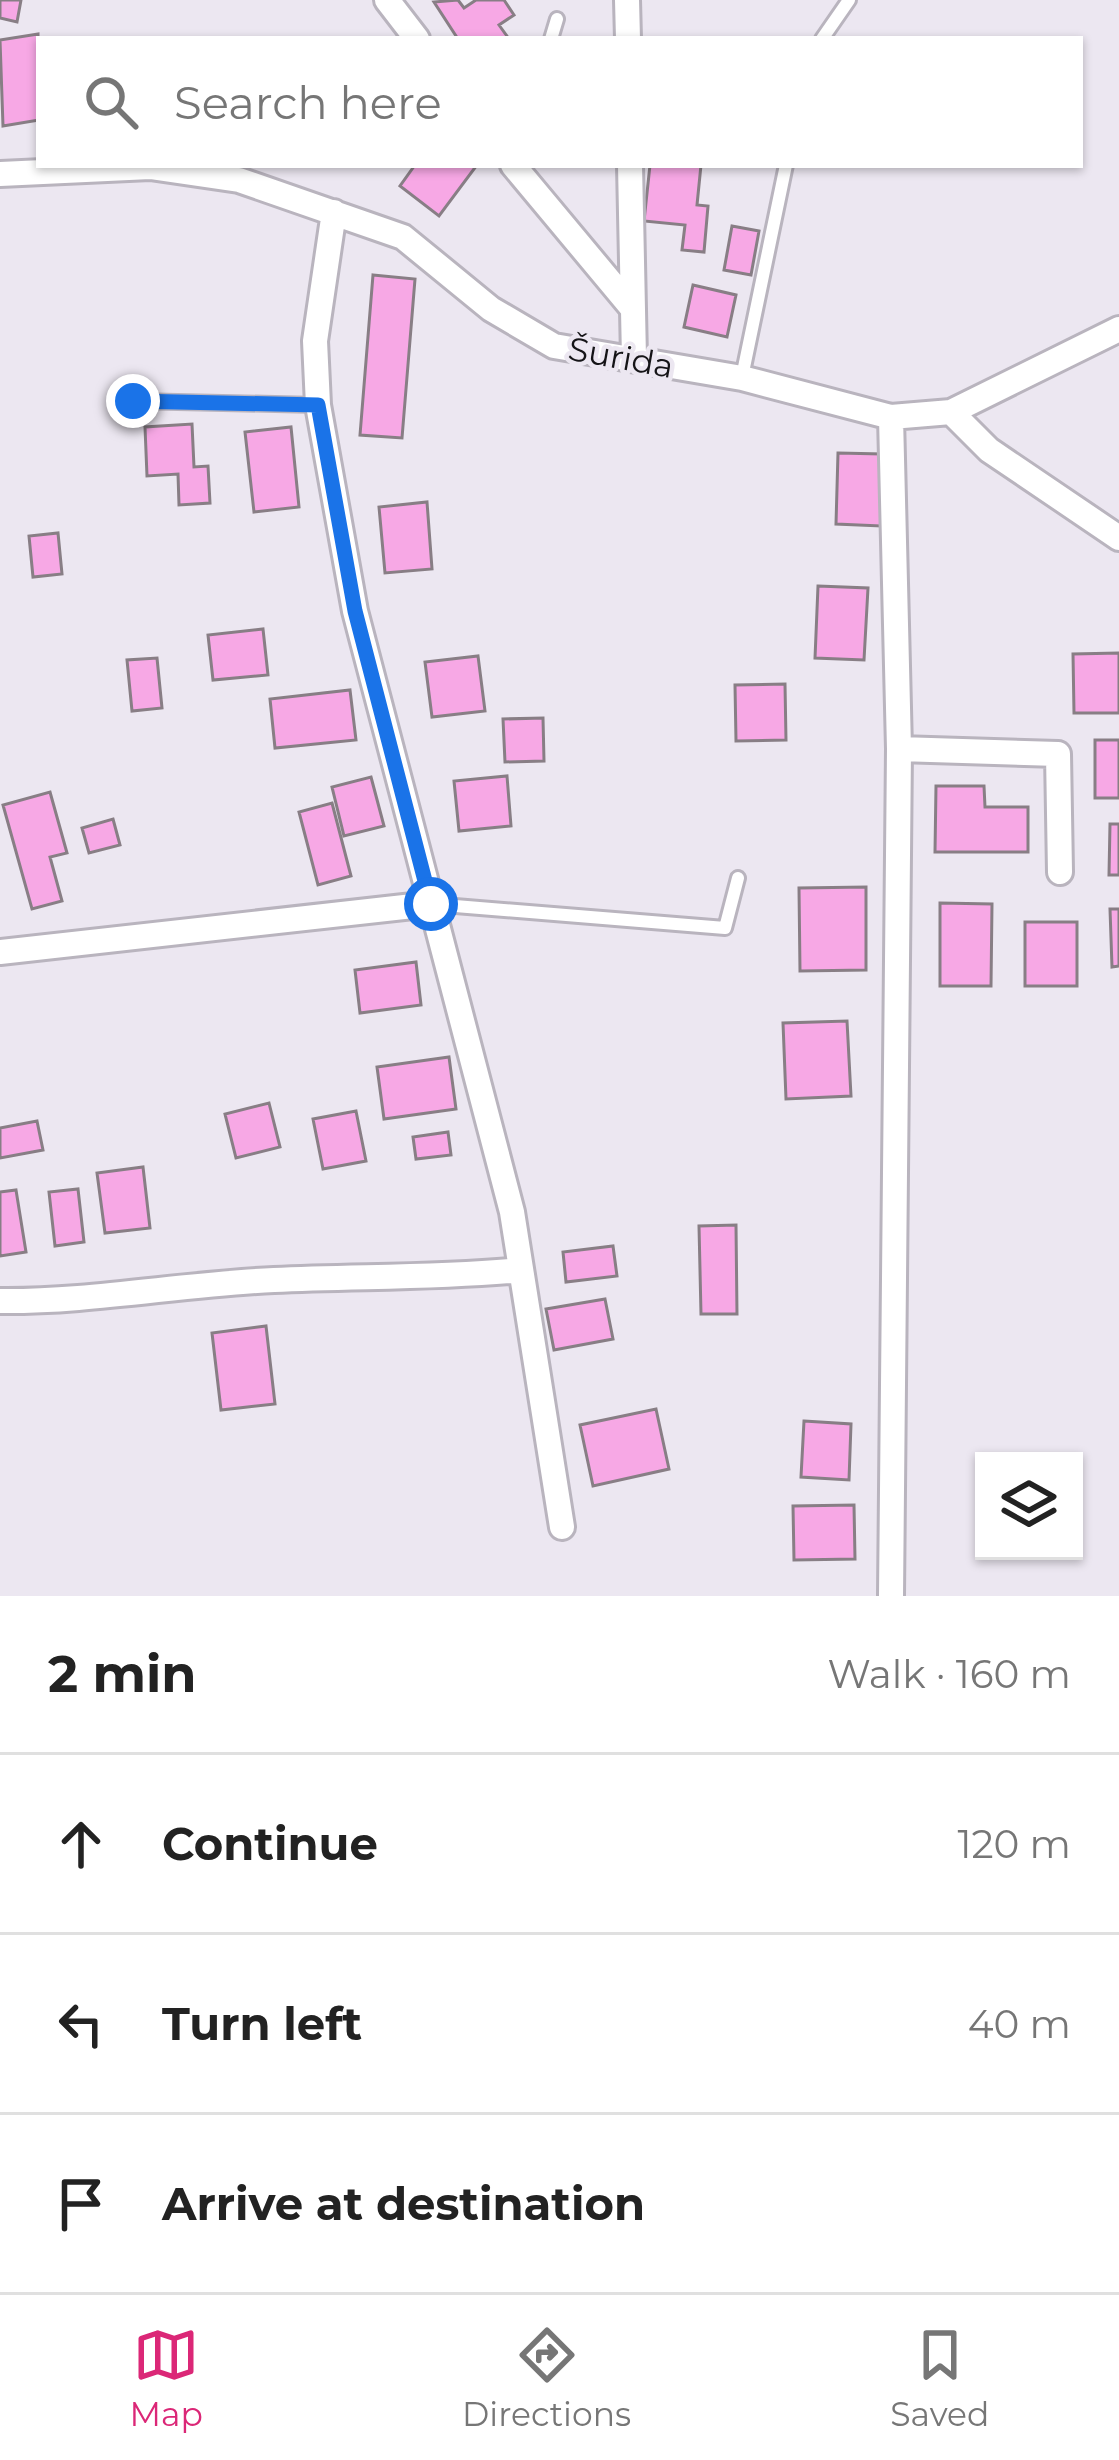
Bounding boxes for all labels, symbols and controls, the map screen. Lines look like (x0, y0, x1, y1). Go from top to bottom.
search box (36, 36, 1083, 168)
icon: search (78, 69, 144, 135)
text: Search here (174, 75, 442, 130)
street label: Šurida (565, 328, 677, 386)
route end (106, 374, 160, 428)
route start (404, 877, 458, 931)
map controls (975, 1452, 1083, 1560)
button: layers (975, 1452, 1083, 1560)
text: 2 min (48, 1643, 197, 1705)
text: Walk · 160 m (827, 1650, 1071, 1698)
icon: ahead (48, 1811, 114, 1877)
text: Continue (162, 1816, 378, 1871)
text: 120 m (957, 1820, 1071, 1868)
icon: left (48, 1991, 114, 2057)
text: Turn left (162, 1996, 362, 2051)
text: 40 m (968, 2000, 1071, 2048)
icon: arrive (48, 2171, 114, 2237)
text: Arrive at destination (162, 2176, 645, 2231)
tab: Map (130, 2322, 203, 2434)
tab: Directions (462, 2322, 631, 2434)
tab: Saved (890, 2322, 989, 2434)

